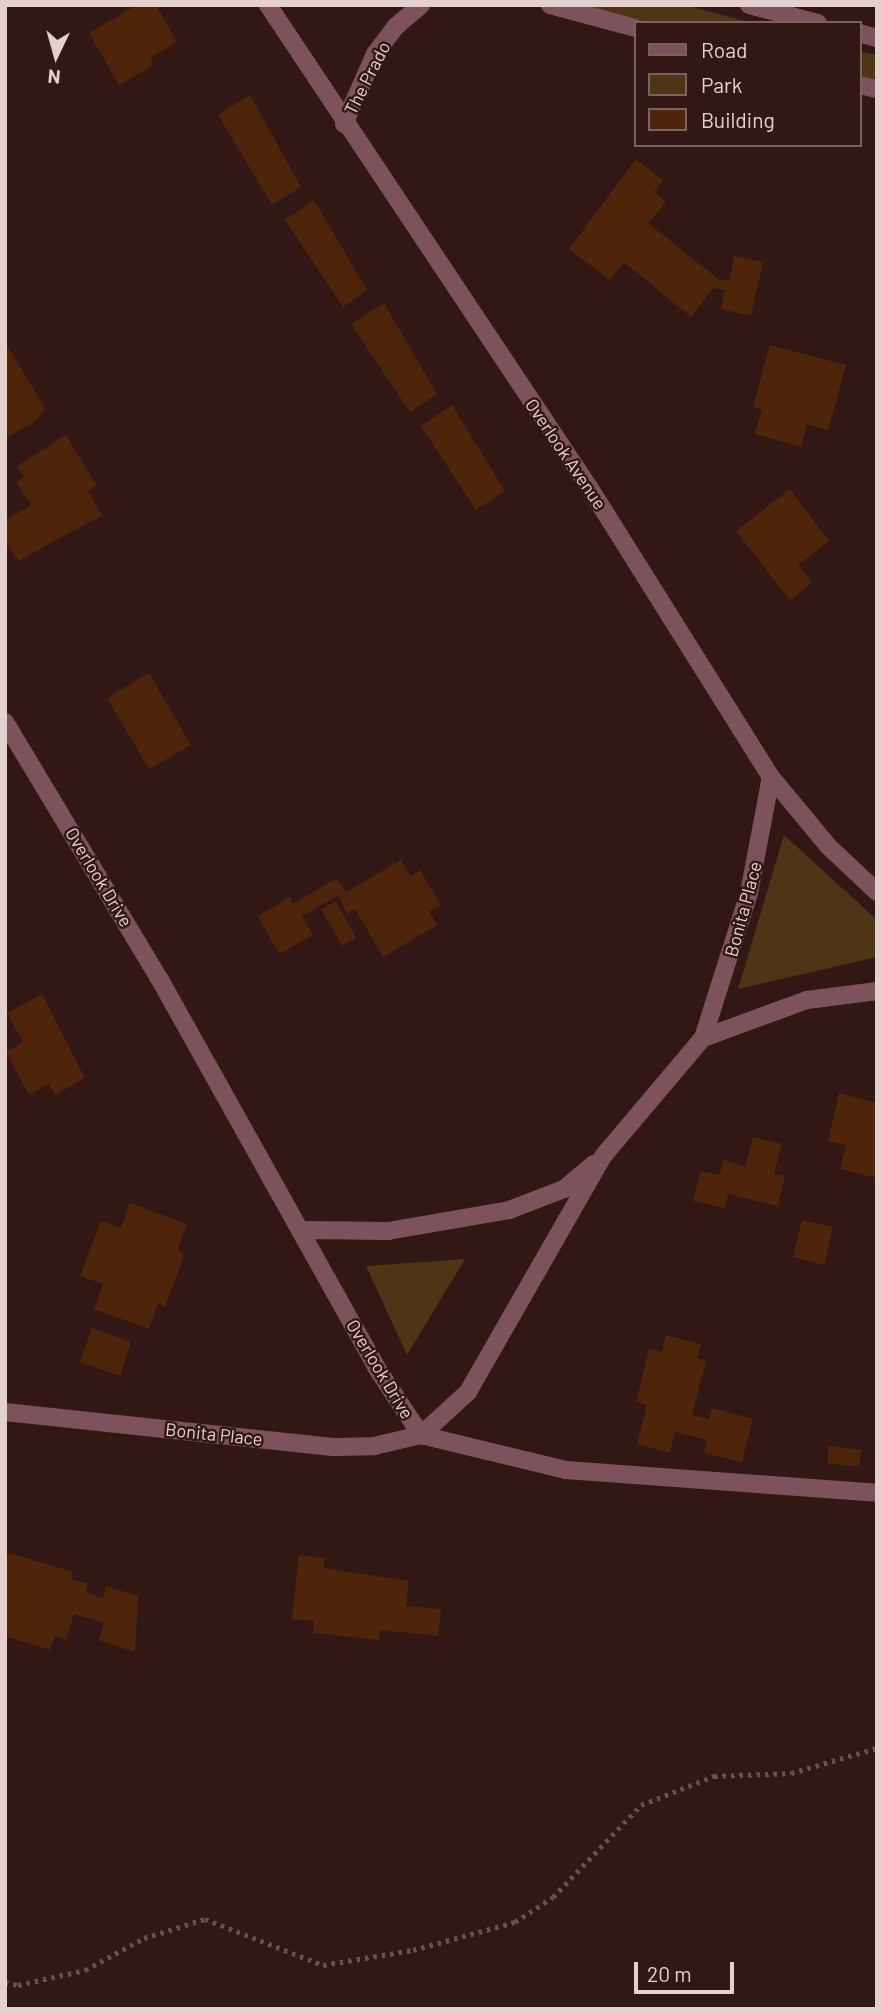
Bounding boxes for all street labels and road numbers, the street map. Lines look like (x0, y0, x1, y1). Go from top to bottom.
street label: The Prado (339, 38, 395, 118)
street label: Overlook Avenue (521, 394, 611, 514)
street label: Overlook Drive (61, 823, 137, 931)
street label: Bonita Place (720, 859, 766, 959)
street label: Overlook Drive (342, 1315, 418, 1423)
street label: Bonita Place (164, 1418, 264, 1450)

